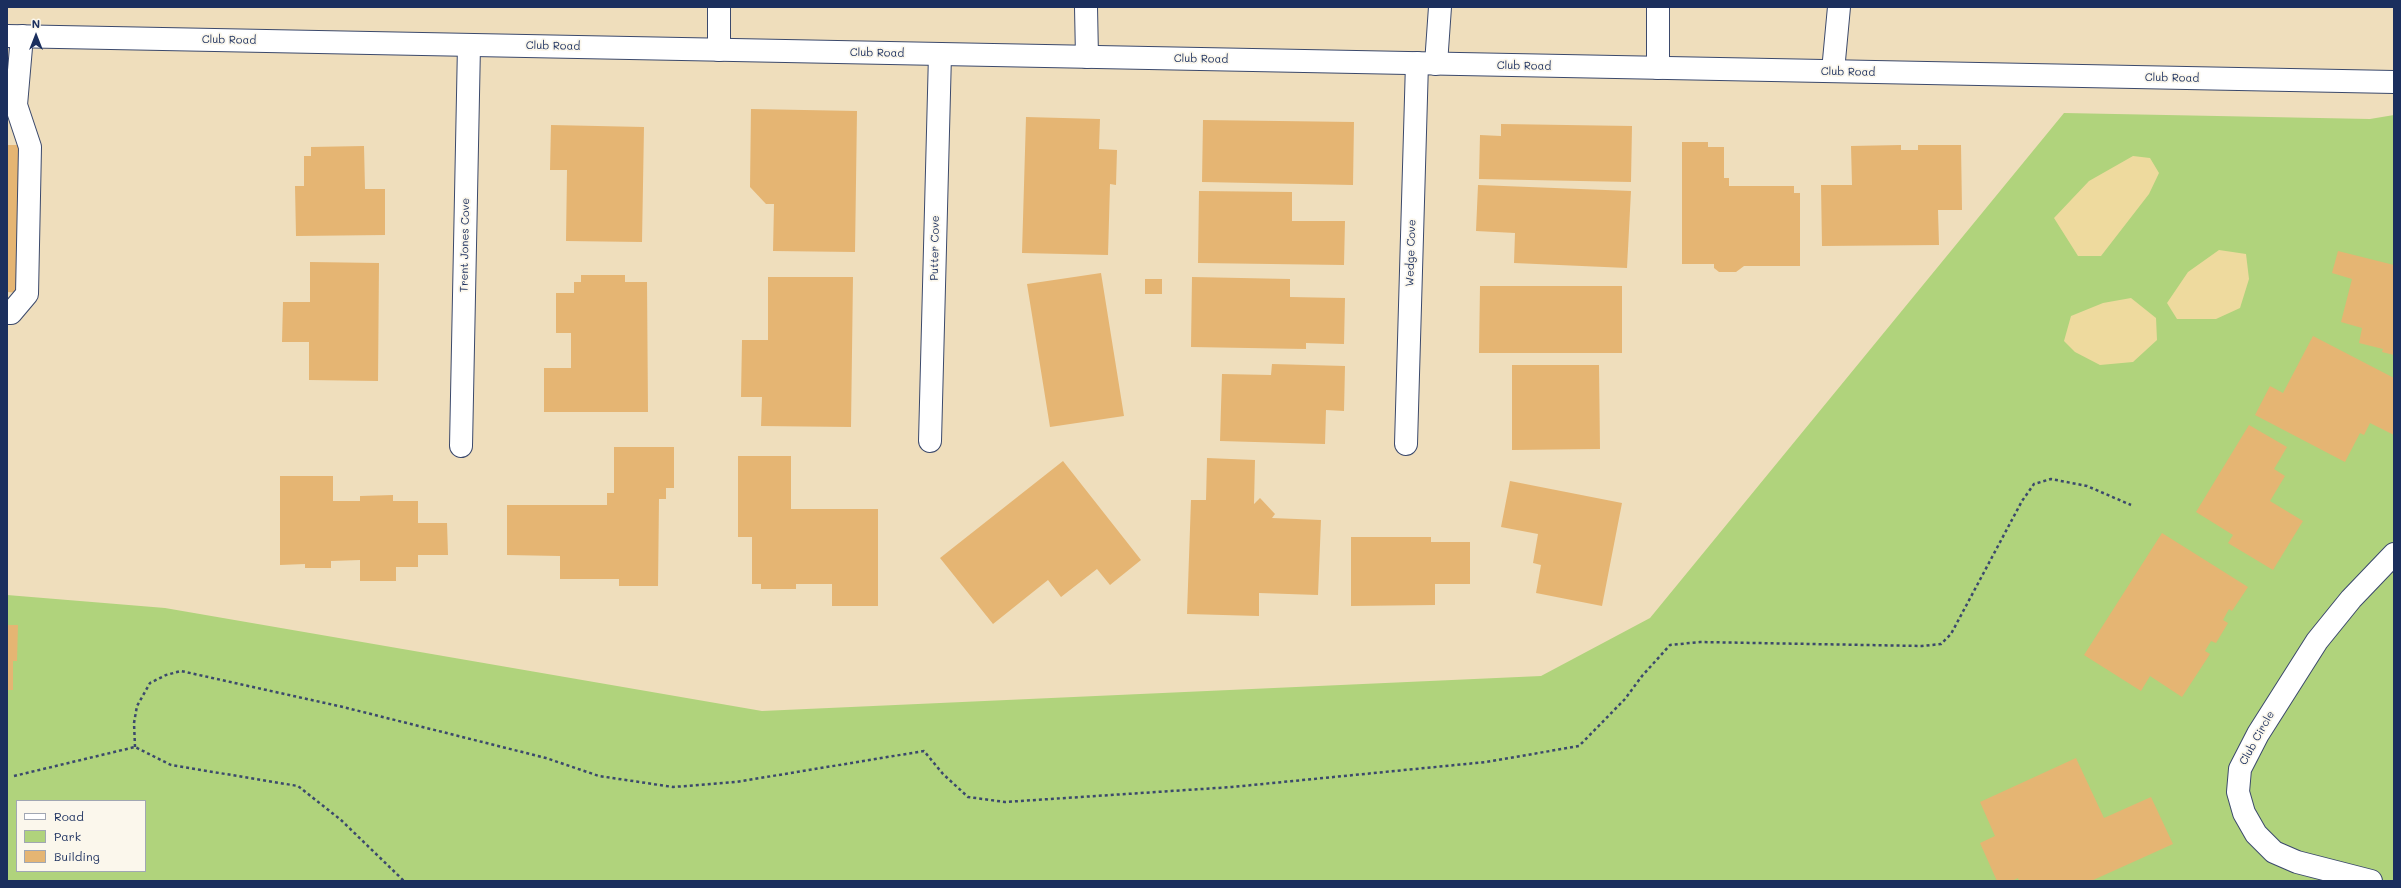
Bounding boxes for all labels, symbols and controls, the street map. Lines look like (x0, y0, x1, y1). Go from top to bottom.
north arrow (16, 16, 56, 56)
text: N (32, 16, 40, 31)
street label: Club Road (202, 33, 256, 47)
street label: Club Road (526, 39, 580, 53)
street label: Club Road (850, 46, 904, 60)
street label: Club Road (1174, 52, 1228, 66)
street label: Club Road (1497, 59, 1551, 73)
street label: Club Road (1821, 65, 1875, 79)
street label: Club Road (2145, 71, 2199, 85)
street label: Trent Jones Cove (458, 198, 472, 292)
street label: Putter Cove (928, 215, 942, 281)
street label: Wedge Cove (1403, 219, 1419, 287)
street label: Club Circle (2237, 709, 2277, 767)
legend (16, 800, 146, 872)
text: Road (54, 808, 84, 824)
text: Park (54, 828, 81, 844)
text: Building (54, 848, 100, 864)

